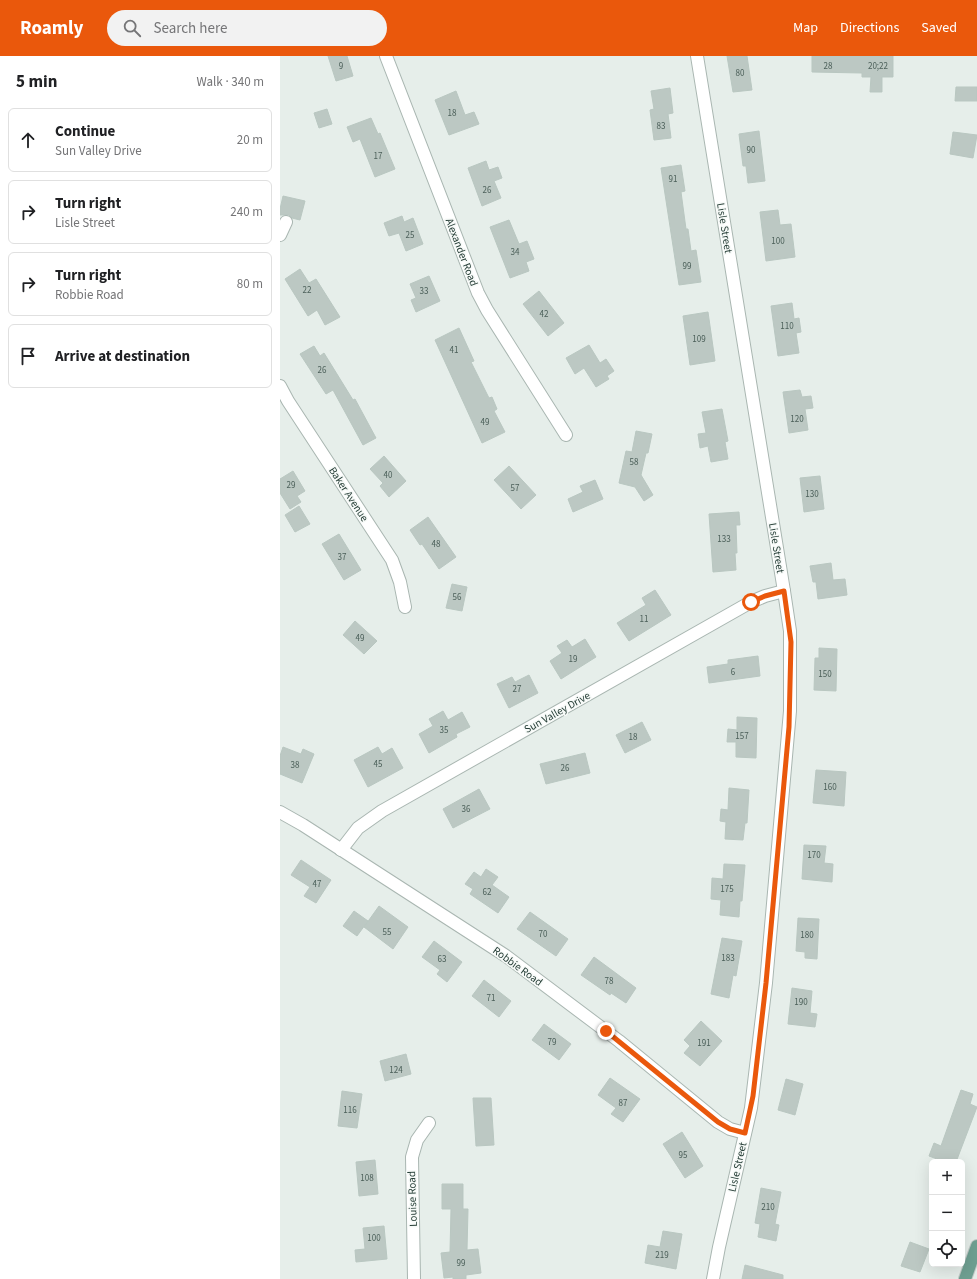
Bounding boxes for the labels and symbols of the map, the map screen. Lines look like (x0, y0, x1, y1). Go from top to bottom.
house number: 9 (339, 60, 344, 73)
house number: 28 (824, 60, 833, 73)
house number: 20;22 (868, 60, 889, 73)
house number: 80 (736, 67, 745, 80)
house number: 18 (448, 107, 457, 120)
house number: 83 (657, 120, 666, 133)
house number: 90 (747, 144, 756, 157)
house number: 17 (374, 150, 383, 163)
house number: 91 (669, 173, 677, 186)
house number: 26 (483, 184, 492, 197)
street label: Lisle Street (713, 202, 736, 255)
street label: Alexander Road (442, 216, 481, 288)
house number: 25 (406, 229, 415, 242)
house number: 100 (771, 235, 785, 248)
house number: 34 (511, 246, 520, 259)
house number: 99 (683, 260, 692, 273)
house number: 22 (303, 284, 312, 297)
house number: 33 (420, 285, 429, 298)
house number: 42 (540, 308, 549, 321)
house number: 110 (780, 320, 794, 333)
house number: 109 (692, 333, 706, 346)
house number: 41 (450, 344, 458, 357)
house number: 26 (318, 364, 327, 377)
house number: 120 (790, 413, 804, 426)
house number: 49 (481, 416, 490, 429)
house number: 58 (630, 456, 639, 469)
street label: Baker Avenue (325, 464, 372, 525)
house number: 40 (384, 469, 393, 482)
house number: 29 (287, 479, 296, 492)
house number: 57 (511, 482, 520, 495)
house number: 130 (805, 488, 819, 501)
street label: Lisle Street (765, 522, 788, 575)
house number: 133 (717, 533, 731, 546)
house number: 48 (432, 538, 441, 551)
house number: 37 (338, 551, 347, 564)
house number: 56 (453, 591, 462, 604)
route start (742, 593, 760, 611)
house number: 11 (640, 613, 648, 626)
house number: 49 (356, 632, 365, 645)
house number: 19 (569, 653, 578, 666)
house number: 6 (731, 666, 736, 679)
house number: 150 (818, 668, 832, 681)
house number: 27 (513, 683, 522, 696)
street label: Sun Valley Drive (522, 688, 593, 737)
house number: 35 (440, 724, 449, 737)
house number: 157 (735, 730, 749, 743)
house number: 18 (629, 731, 638, 744)
house number: 45 (374, 758, 383, 771)
house number: 38 (291, 759, 300, 772)
house number: 26 (561, 762, 570, 775)
house number: 160 (823, 781, 837, 794)
house number: 36 (462, 803, 471, 816)
house number: 170 (807, 849, 821, 862)
house number: 47 (313, 878, 322, 891)
house number: 175 (720, 883, 734, 896)
house number: 62 (483, 886, 492, 899)
house number: 55 (383, 926, 392, 939)
house number: 70 (539, 928, 548, 941)
house number: 180 (800, 929, 814, 942)
street label: Robbie Road (490, 943, 546, 990)
house number: 183 (721, 952, 735, 965)
house number: 63 (438, 953, 447, 966)
house number: 78 (605, 975, 614, 988)
house number: 71 (487, 992, 495, 1005)
house number: 190 (794, 996, 808, 1009)
route end (597, 1022, 615, 1040)
house number: 79 (548, 1036, 557, 1049)
house number: 191 (697, 1037, 711, 1050)
house number: 124 (389, 1064, 403, 1077)
house number: 87 (619, 1097, 628, 1110)
house number: 116 (343, 1104, 357, 1117)
street label: Lisle Street (724, 1140, 751, 1193)
house number: 95 (679, 1149, 688, 1162)
street label: Louise Road (404, 1171, 421, 1227)
house number: 108 (360, 1172, 374, 1185)
house number: 210 (761, 1201, 775, 1214)
house number: 100 (367, 1232, 381, 1245)
house number: 219 (655, 1249, 669, 1262)
house number: 99 (457, 1257, 466, 1270)

